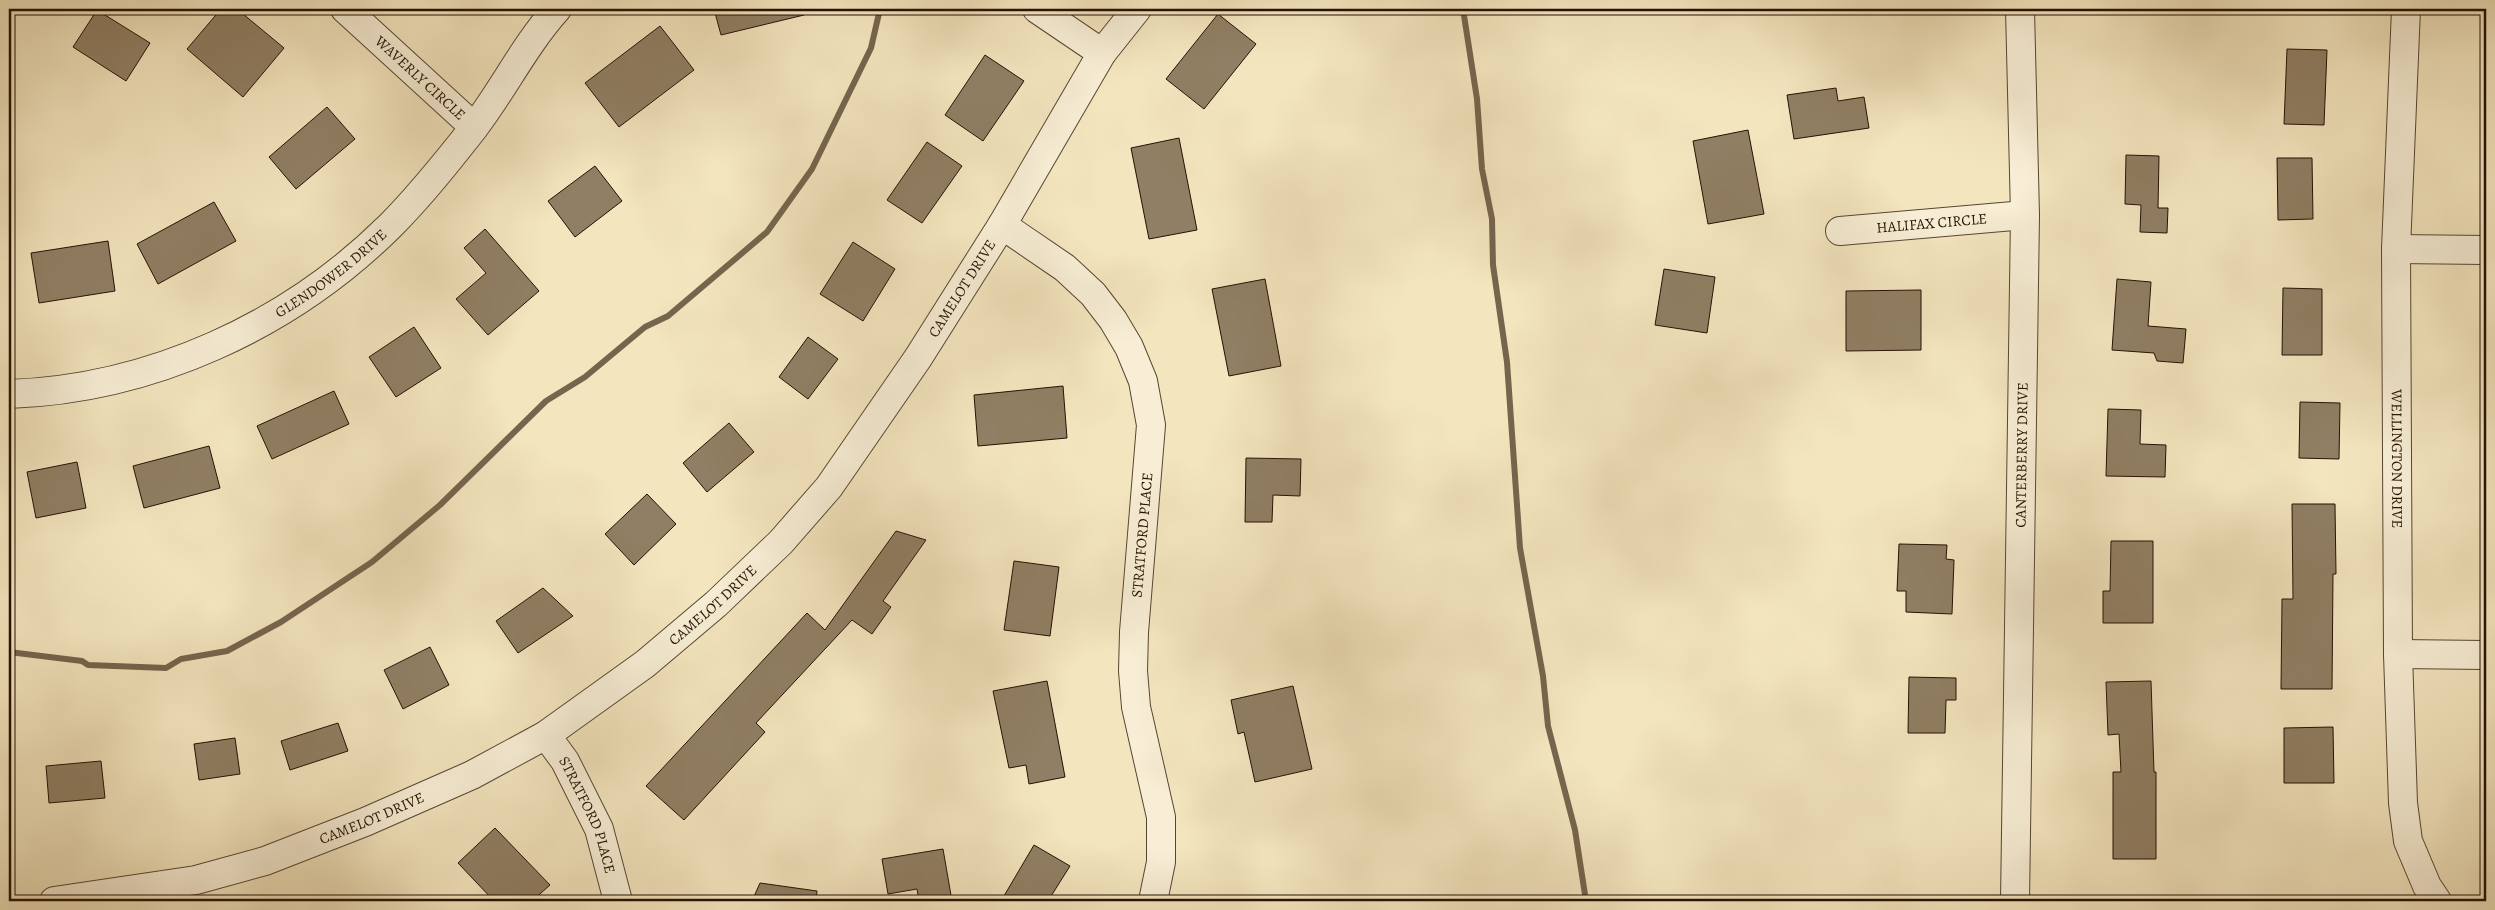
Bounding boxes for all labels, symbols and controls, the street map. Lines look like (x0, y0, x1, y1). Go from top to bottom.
street label: WAVERLY CIRCLE (370, 31, 470, 124)
street label: HALIFAX CIRCLE (1876, 208, 1988, 238)
street label: GLENDOWER DRIVE (271, 224, 391, 322)
street label: CAMELOT DRIVE (924, 236, 1000, 341)
street label: CANTERBERRY DRIVE (2010, 382, 2033, 528)
street label: WELLINGTON DRIVE (2387, 388, 2407, 528)
street label: STRATFORD PLACE (1127, 472, 1157, 598)
street label: CAMELOT DRIVE (664, 560, 761, 650)
street label: STRATFORD PLACE (555, 752, 620, 876)
street label: CAMELOT DRIVE (316, 787, 427, 849)

